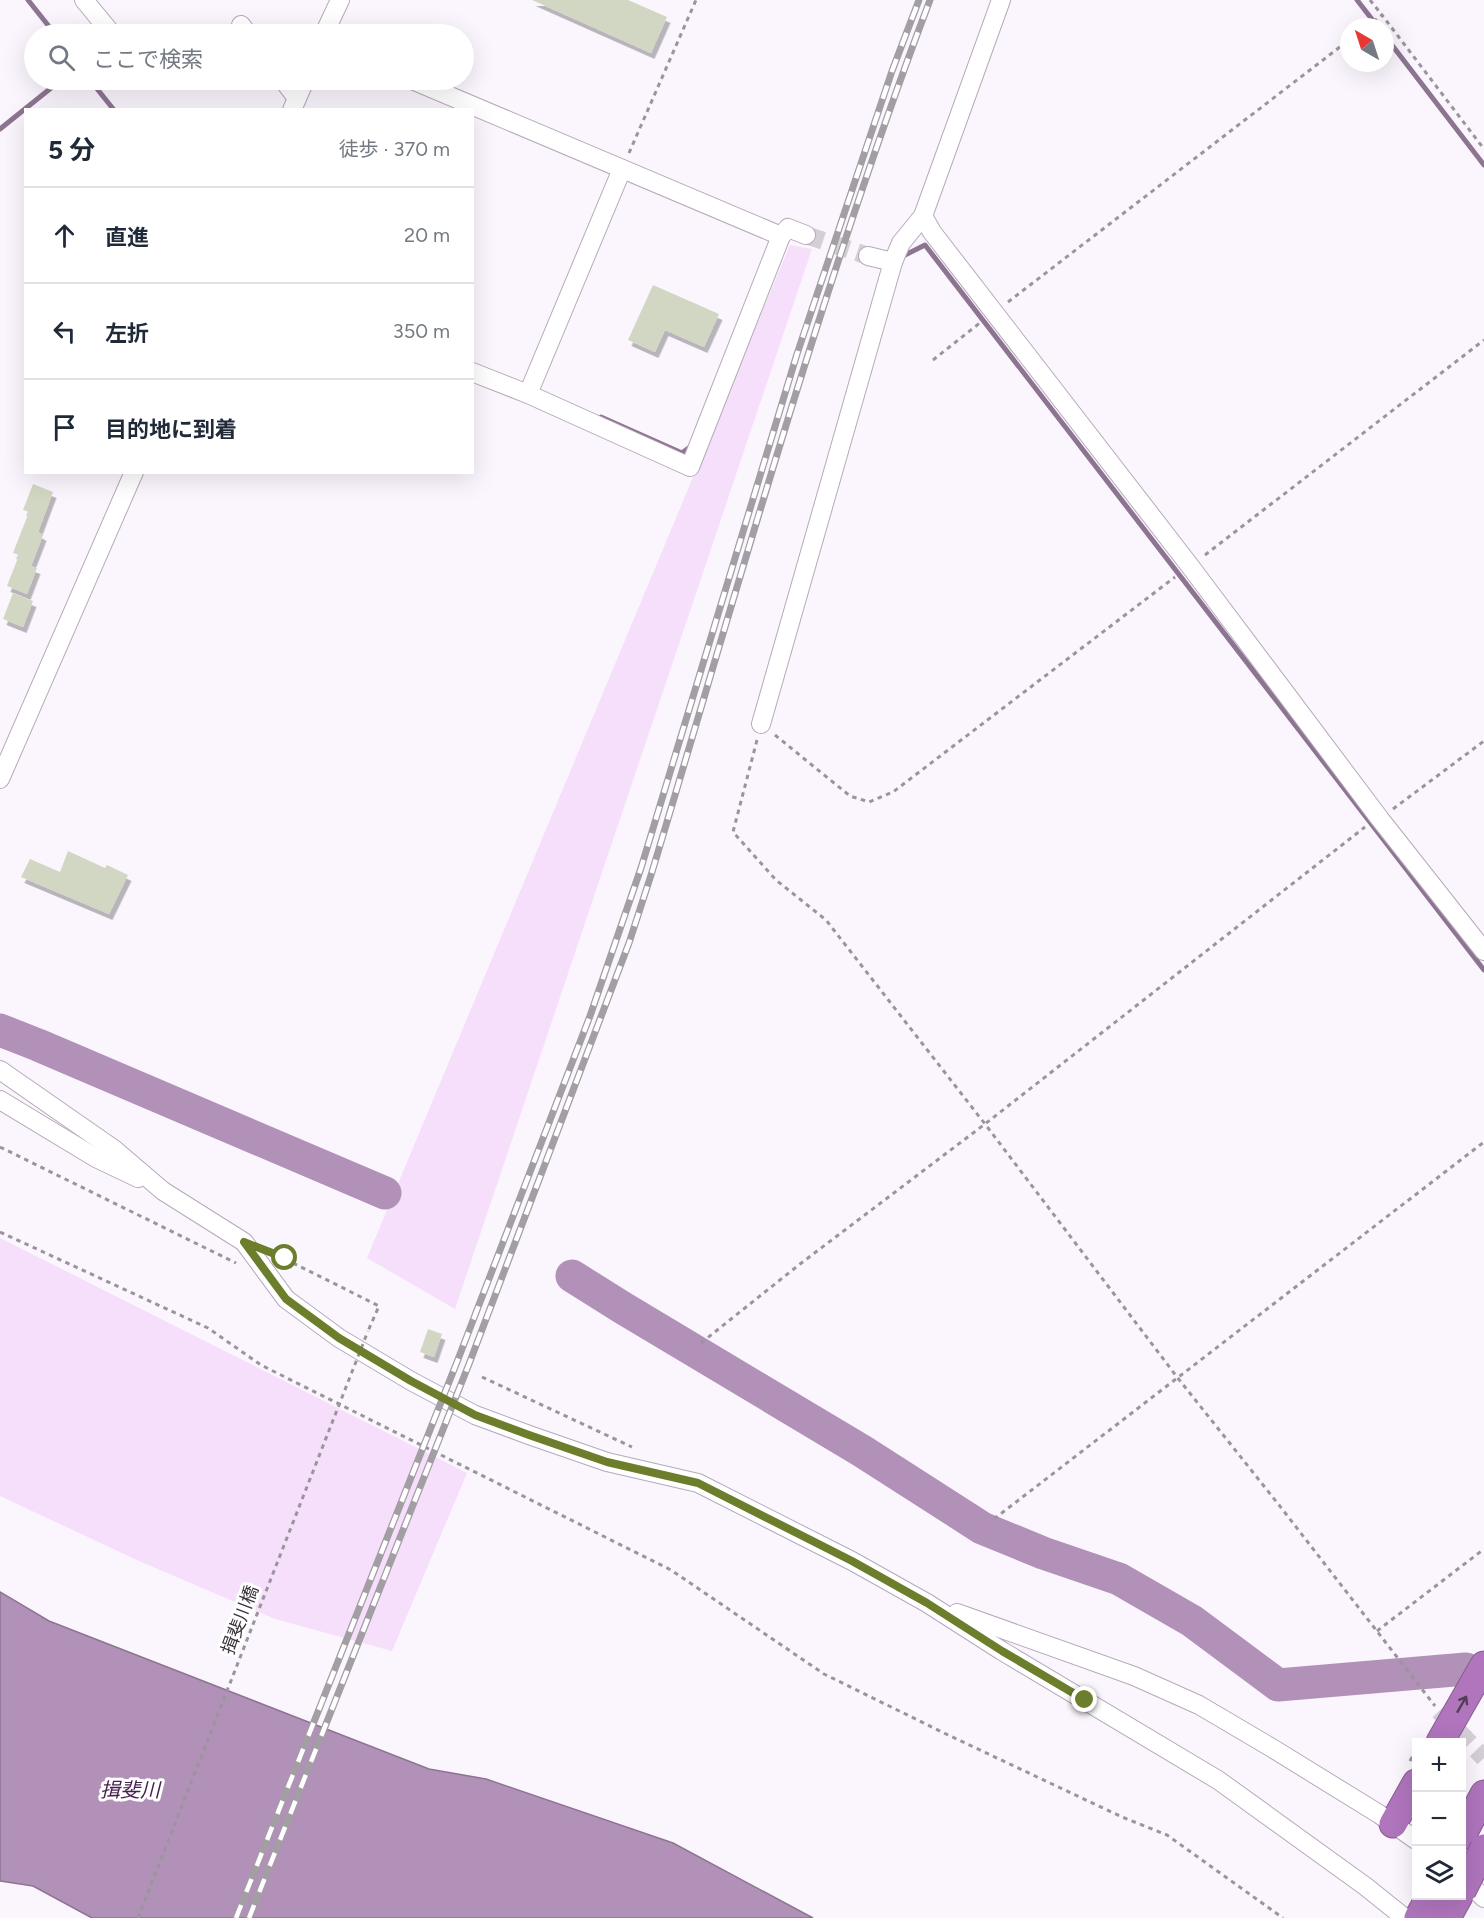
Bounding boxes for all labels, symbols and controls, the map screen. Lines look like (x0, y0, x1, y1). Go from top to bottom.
north arrow (1340, 18, 1394, 72)
search box (24, 24, 474, 90)
icon: search (45, 41, 78, 74)
text: ここで検索 (93, 46, 203, 73)
text: 5 分 (48, 134, 95, 166)
text: 徒歩 · 370 m (339, 137, 450, 161)
icon: ahead (48, 219, 81, 252)
text: 20 m (404, 223, 450, 247)
text: 直進 (105, 224, 149, 251)
icon: left (48, 315, 81, 348)
text: 350 m (393, 319, 450, 343)
text: 左折 (105, 320, 149, 347)
icon: arrive (48, 411, 81, 444)
text: 目的地に到着 (105, 416, 237, 443)
route start (271, 1244, 297, 1270)
street label: 揖斐川橋 (217, 1582, 263, 1658)
route end (1071, 1686, 1097, 1712)
one-way arrow (1456, 1696, 1468, 1713)
map controls (1412, 1738, 1466, 1900)
button: + (1412, 1738, 1466, 1792)
water label: 揖斐川 (100, 1778, 162, 1802)
button: − (1412, 1792, 1466, 1846)
button: layers (1412, 1846, 1466, 1900)

